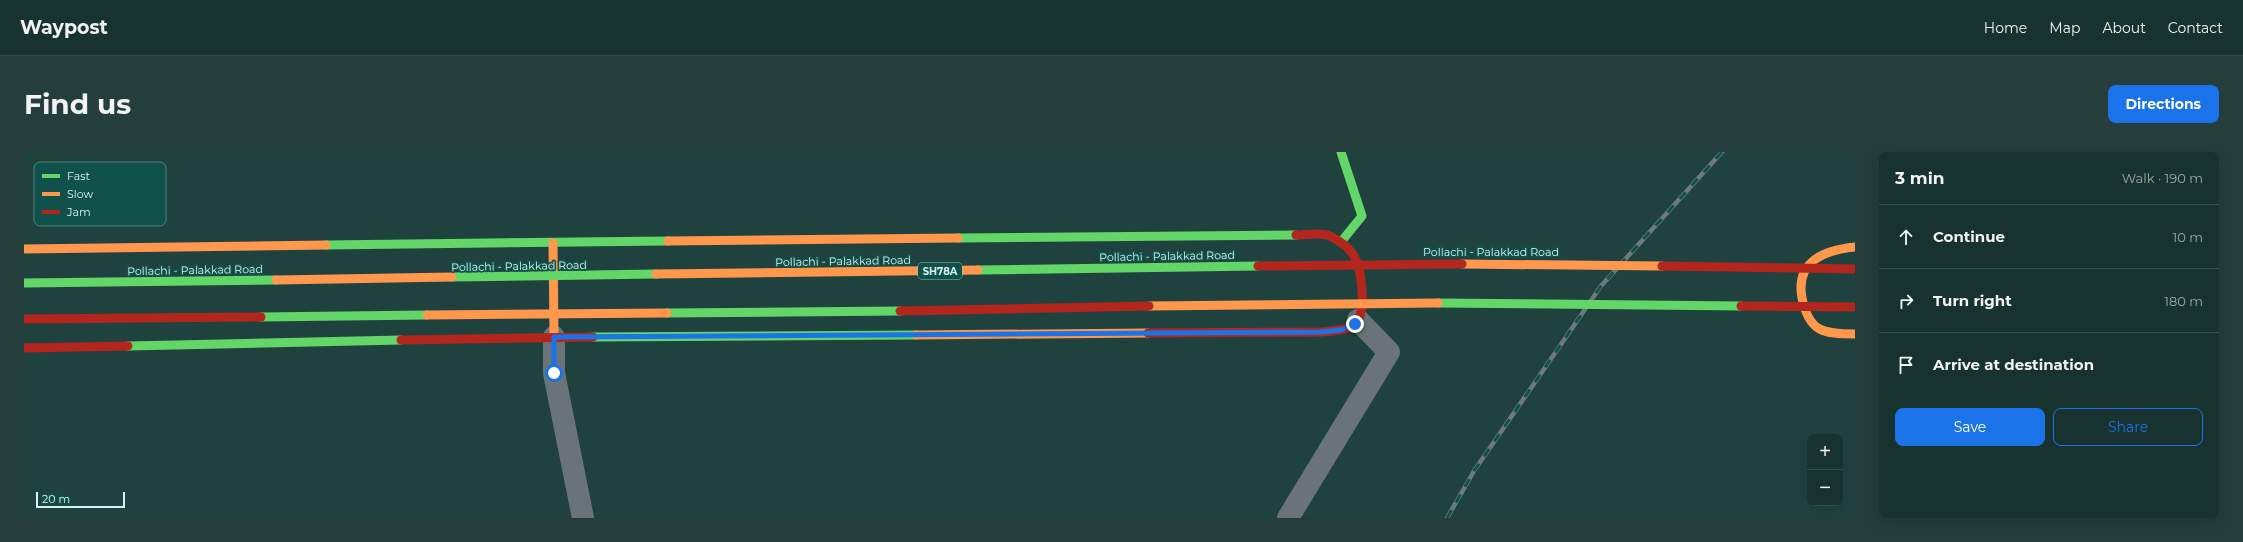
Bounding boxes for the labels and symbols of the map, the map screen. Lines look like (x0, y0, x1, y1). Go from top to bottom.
legend (34, 162, 166, 226)
text: Fast (67, 169, 91, 183)
text: Slow (67, 187, 93, 201)
text: Jam (66, 205, 91, 219)
street label: Pollachi - Palakkad Road (1423, 245, 1559, 259)
street label: Pollachi - Palakkad Road (1099, 248, 1235, 264)
street label: Pollachi - Palakkad Road (775, 253, 911, 269)
street label: Pollachi - Palakkad Road (451, 258, 587, 274)
street label: Pollachi - Palakkad Road (127, 262, 263, 278)
road number: SH78A (918, 263, 962, 279)
route end (1346, 315, 1364, 333)
route start (545, 364, 563, 382)
scale bar (36, 490, 125, 509)

